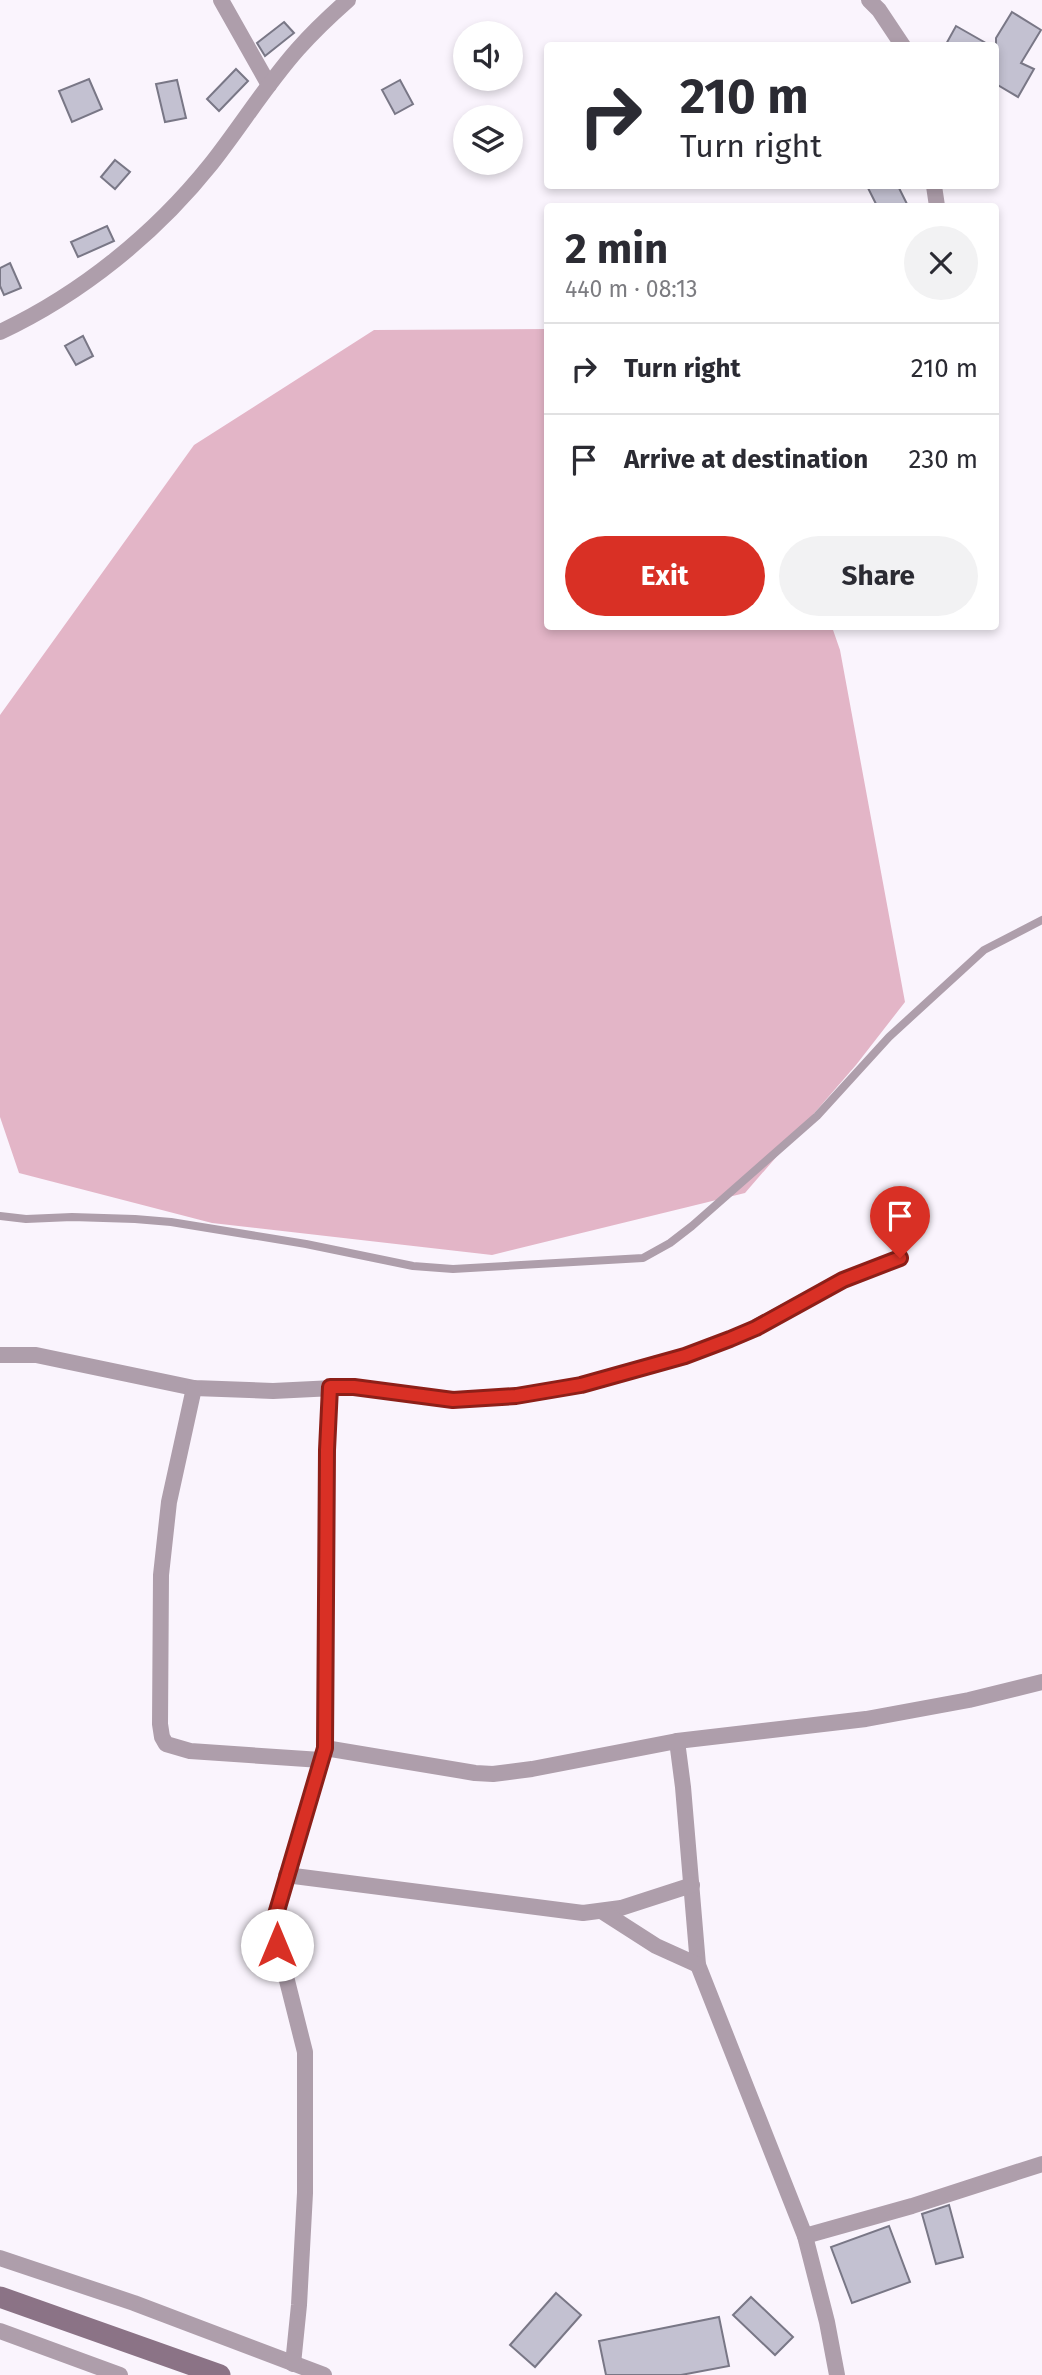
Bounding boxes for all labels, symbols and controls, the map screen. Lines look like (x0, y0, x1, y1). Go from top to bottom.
map controls (453, 21, 523, 175)
button: sound (453, 21, 523, 91)
text: 210 m (680, 67, 809, 126)
icon: right (565, 70, 656, 161)
button: layers (453, 105, 523, 175)
text: Turn right (680, 127, 822, 165)
text: 2 min (565, 224, 668, 274)
button: close (904, 226, 978, 300)
text: 440 m · 08:13 (565, 275, 697, 303)
icon: right (565, 350, 603, 388)
text: Turn right (624, 353, 741, 384)
text: 210 m (911, 353, 978, 384)
icon: arrive (565, 441, 603, 479)
text: Arrive at destination (624, 444, 868, 475)
text: 230 m (909, 444, 978, 475)
button: Exit (565, 536, 765, 616)
button: Share (779, 536, 978, 616)
pin (870, 1186, 930, 1258)
icon: arrive (881, 1197, 919, 1235)
position arrow (240, 1908, 314, 1982)

